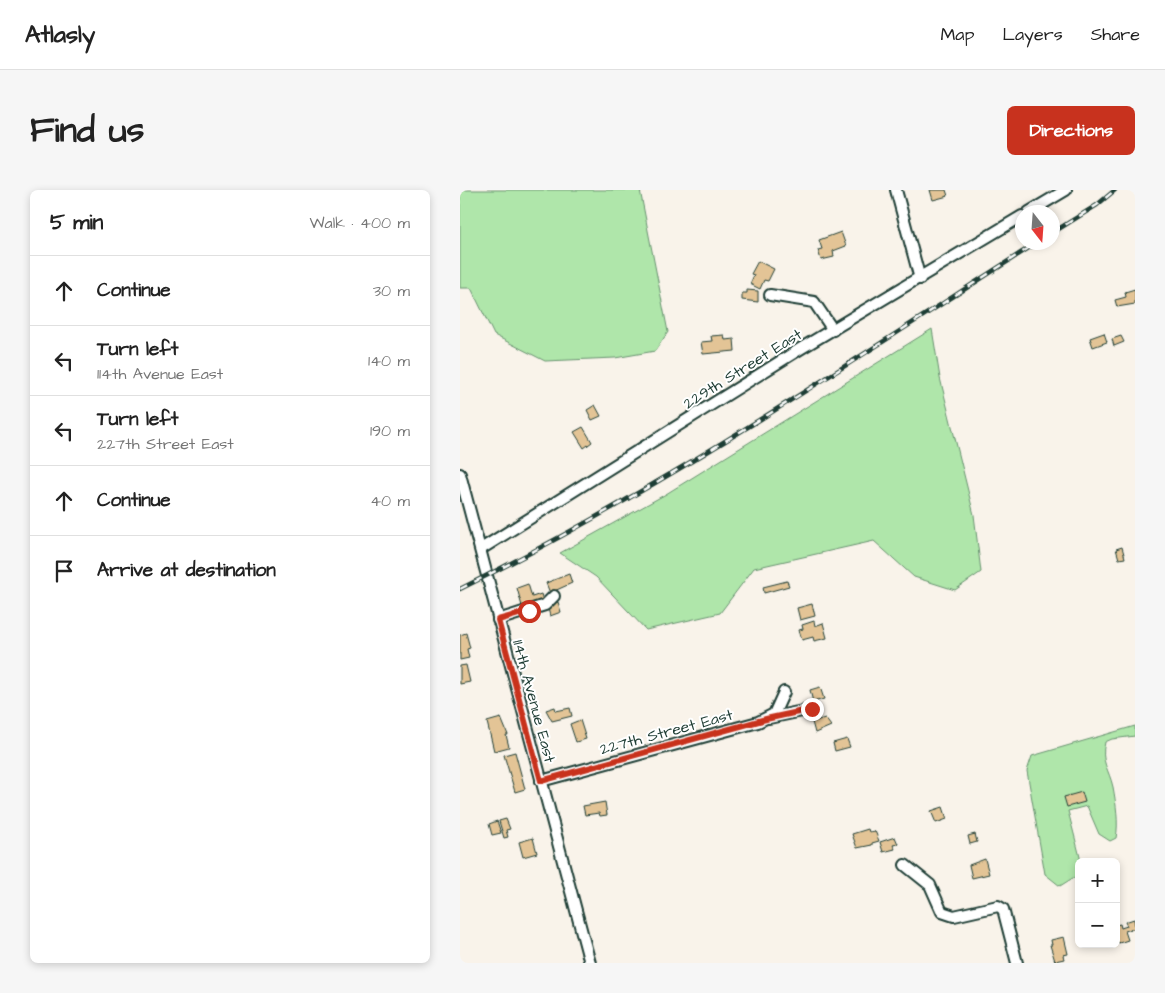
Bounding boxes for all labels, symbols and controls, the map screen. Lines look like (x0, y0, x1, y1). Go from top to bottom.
text: Atlasly (25, 18, 95, 52)
text: Map (940, 22, 974, 47)
text: Layers (1002, 22, 1063, 47)
text: Share (1091, 22, 1140, 47)
text: Find us (30, 106, 144, 155)
button: Directions (1007, 106, 1135, 155)
north arrow (1015, 205, 1060, 250)
text: 5 min (50, 208, 103, 237)
text: Walk · 400 m (309, 212, 410, 234)
icon: ahead (50, 277, 78, 305)
text: Continue (97, 277, 171, 304)
text: 30 m (373, 280, 410, 302)
street label: 229th Street East (679, 323, 807, 414)
text: Turn left (97, 336, 178, 363)
icon: left (50, 347, 78, 375)
text: 140 m (368, 350, 410, 372)
text: 114th Avenue East (97, 363, 223, 385)
text: Turn left (97, 406, 178, 433)
icon: left (50, 417, 78, 445)
text: 190 m (370, 420, 410, 442)
text: 227th Street East (97, 433, 234, 455)
icon: ahead (50, 487, 78, 515)
text: Continue (97, 487, 171, 514)
text: 40 m (370, 490, 410, 512)
icon: arrive (50, 557, 78, 585)
text: Arrive at destination (97, 557, 276, 584)
route start (518, 600, 541, 623)
street label: 114th Avenue East (507, 637, 561, 766)
route end (801, 698, 824, 721)
street label: 227th Street East (597, 703, 736, 760)
map controls (1075, 858, 1120, 948)
button: + (1075, 858, 1120, 903)
button: − (1075, 903, 1120, 948)

